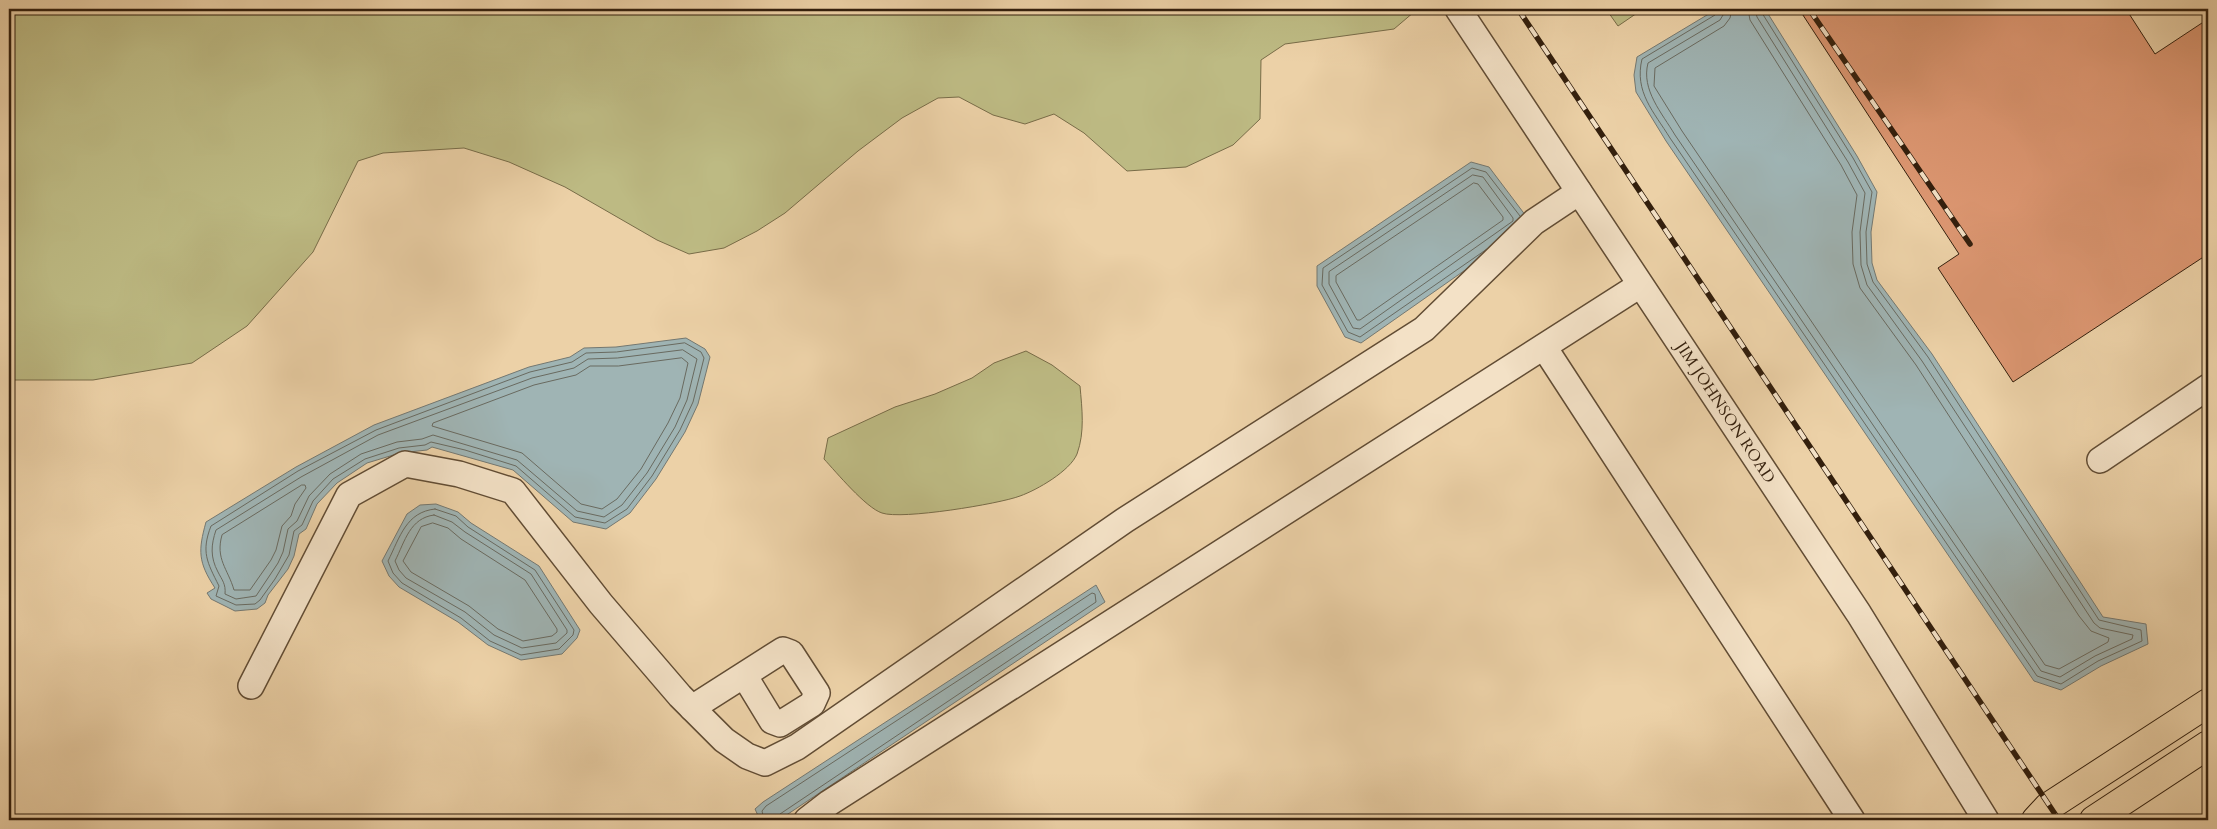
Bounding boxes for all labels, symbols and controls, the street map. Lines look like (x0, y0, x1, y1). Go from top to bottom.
street label: JIM JOHNSON ROAD (1669, 336, 1780, 488)

